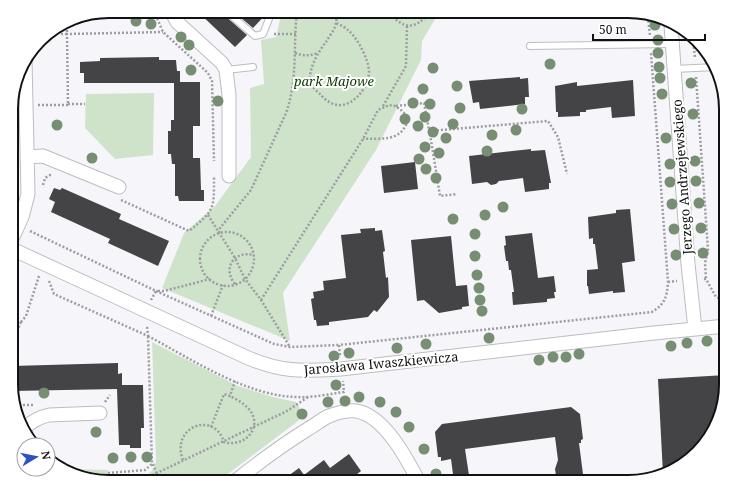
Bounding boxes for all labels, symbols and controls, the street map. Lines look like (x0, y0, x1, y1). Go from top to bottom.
scale bar (593, 16, 705, 42)
text: 50 m (599, 21, 627, 38)
park label: park Majowe (293, 72, 375, 90)
street label: Jerzego Andrzejewskiego (668, 99, 696, 256)
street label: Jarosława Iwaszkiewicza (302, 347, 459, 379)
north arrow (16, 437, 56, 477)
text: N (38, 450, 55, 461)

